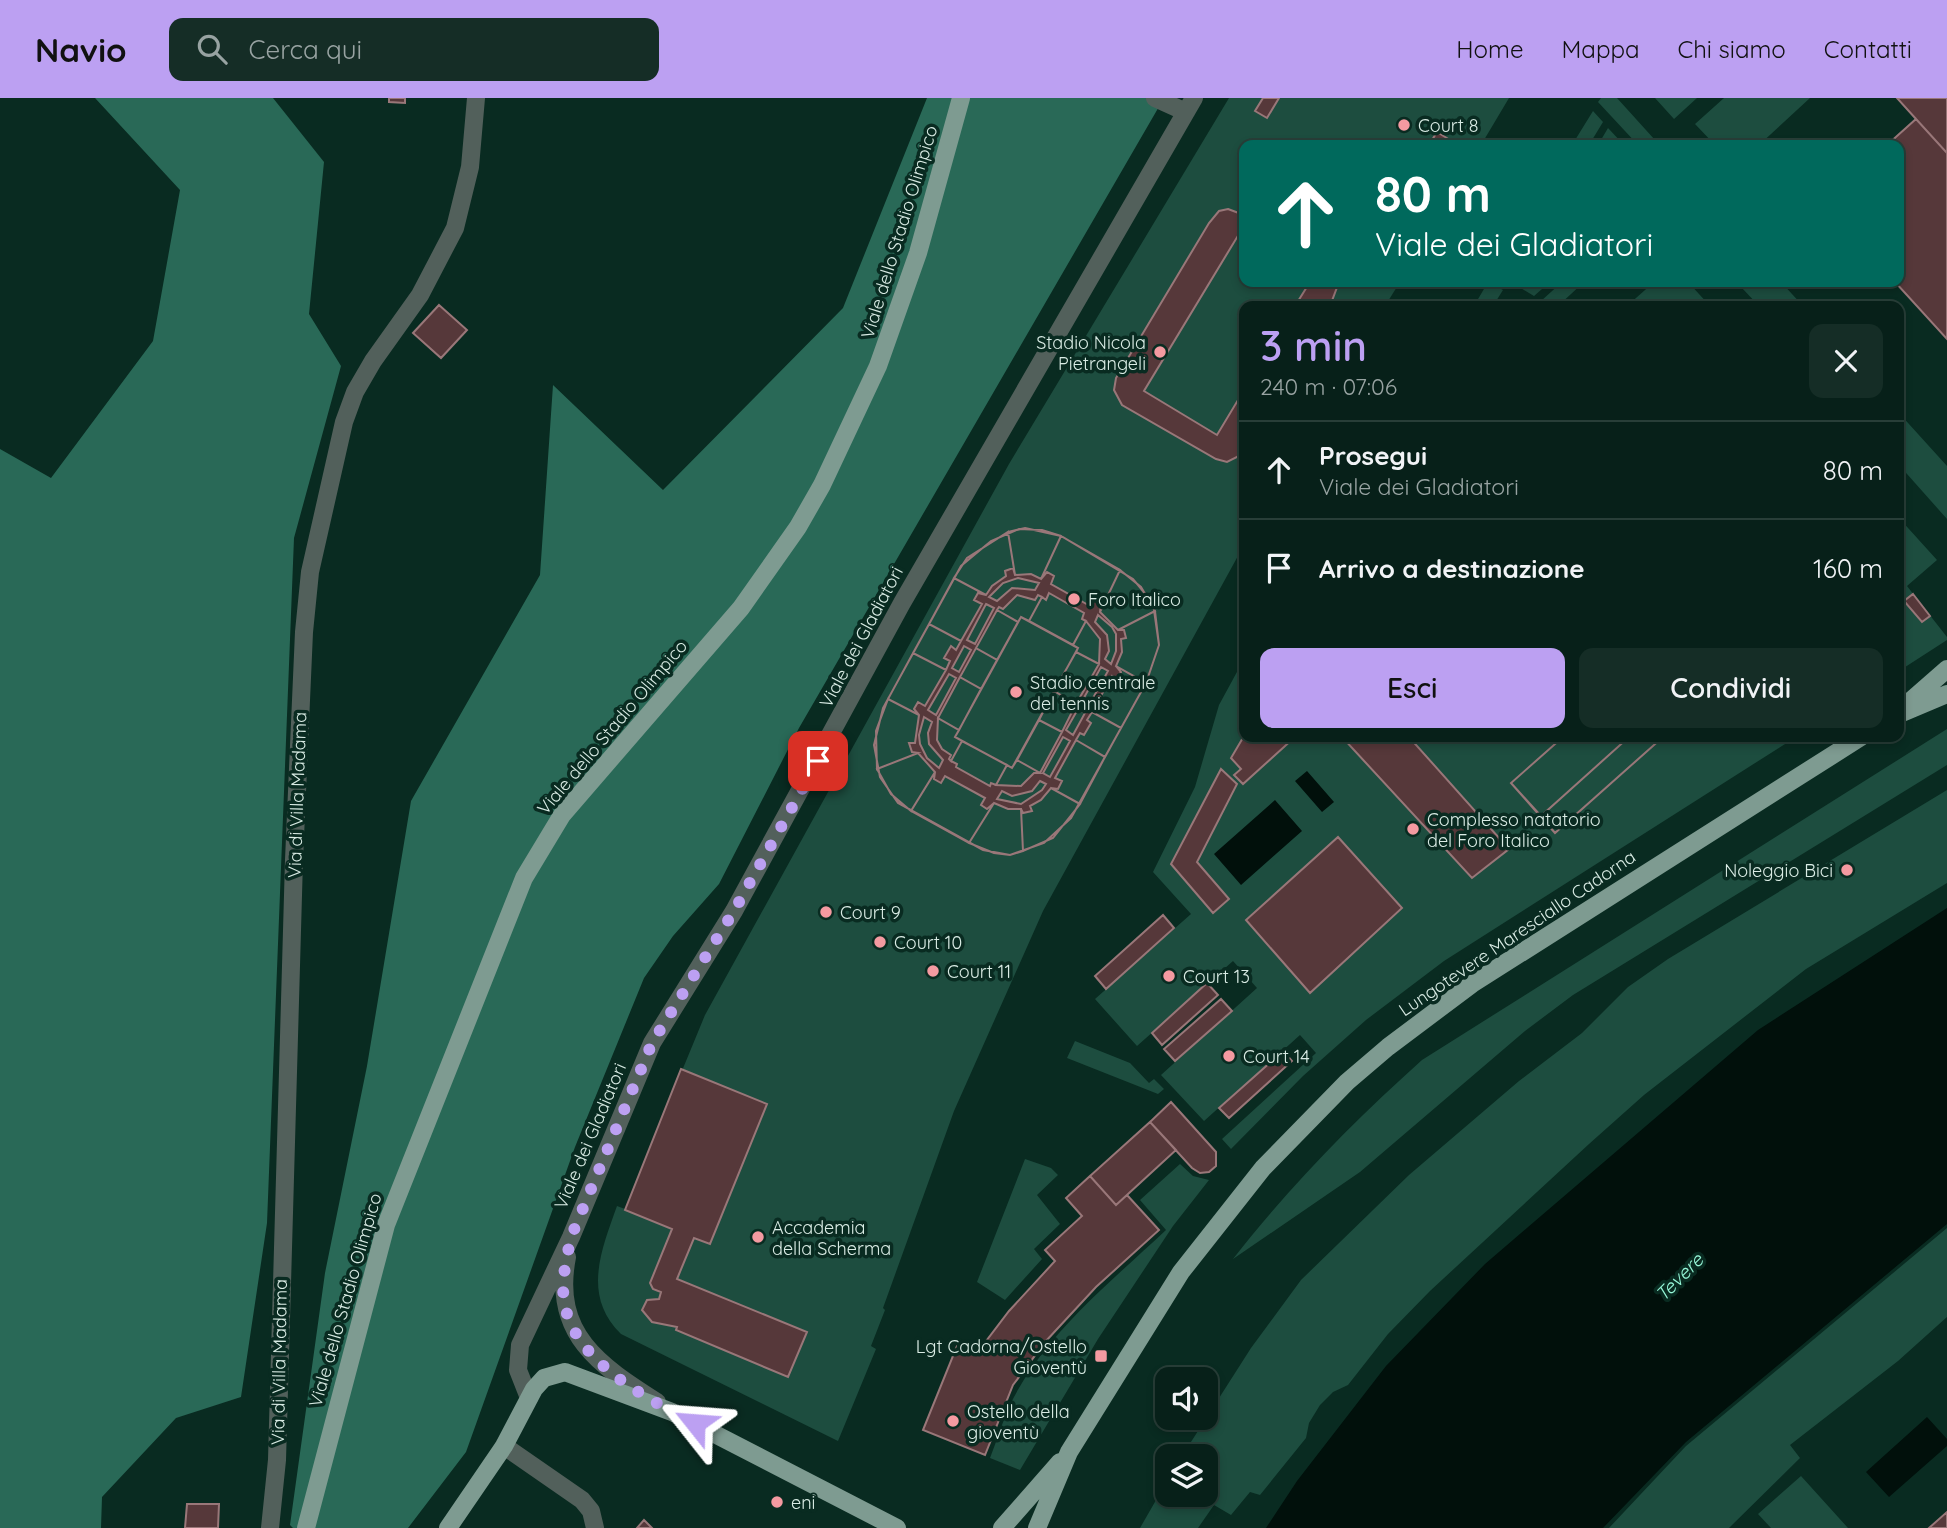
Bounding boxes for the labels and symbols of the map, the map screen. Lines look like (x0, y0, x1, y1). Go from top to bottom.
place label: Court 8 (1418, 114, 1479, 137)
marker: Court 8 (1396, 117, 1412, 133)
street label: Viale dello Stadio Olimpico (856, 123, 942, 341)
place label: Stadio Nicola Pietrangeli (1036, 331, 1146, 375)
marker: Stadio Nicola Pietrangeli (1152, 344, 1168, 360)
street label: Viale dei Gladiatori (814, 563, 908, 711)
place label: Foro Italico (1088, 588, 1181, 611)
marker: Foro Italico (1066, 591, 1082, 607)
street label: Viale dello Stadio Olimpico (532, 635, 692, 819)
place label: Stadio centrale del tennis (1030, 671, 1155, 715)
marker: Stadio centrale del tennis (1008, 684, 1024, 700)
street label: Via di Villa Madama (283, 712, 311, 878)
pin (788, 731, 848, 791)
place label: Complesso natatorio del Foro Italico (1427, 808, 1601, 852)
marker: Complesso natatorio del Foro Italico (1405, 821, 1421, 837)
street label: Lungotevere Maresciallo Cadorna (1394, 845, 1640, 1021)
place label: Noleggio Bici (1724, 859, 1833, 882)
marker: Noleggio Bici (1839, 862, 1855, 878)
place label: Court 9 (840, 901, 901, 924)
marker: Court 9 (818, 904, 834, 920)
place label: Court 10 (894, 931, 962, 954)
marker: Court 10 (872, 934, 888, 950)
place label: Court 11 (947, 960, 1011, 983)
marker: Court 11 (925, 963, 941, 979)
place label: Court 13 (1183, 965, 1250, 988)
marker: Court 13 (1161, 968, 1177, 984)
place label: Court 14 (1243, 1045, 1310, 1068)
marker: Court 14 (1221, 1048, 1237, 1064)
street label: Viale dei Gladiatori (549, 1059, 631, 1213)
street label: Viale dello Stadio Olimpico (303, 1190, 387, 1410)
place label: Accademia della Scherma (772, 1216, 891, 1260)
marker: Accademia della Scherma (750, 1229, 766, 1245)
water label: Tevere (1650, 1247, 1709, 1306)
street label: Via di Villa Madama (266, 1279, 292, 1445)
place label: Lgt Cadorna/Ostello Gioventù (916, 1335, 1087, 1379)
marker: Lgt Cadorna/Ostello Gioventù (1093, 1348, 1109, 1364)
position arrow (658, 1386, 732, 1460)
place label: Ostello della gioventù (967, 1400, 1070, 1444)
marker: Ostello della gioventù (945, 1413, 961, 1429)
place label: eni (791, 1491, 815, 1514)
marker: eni (769, 1494, 785, 1510)

